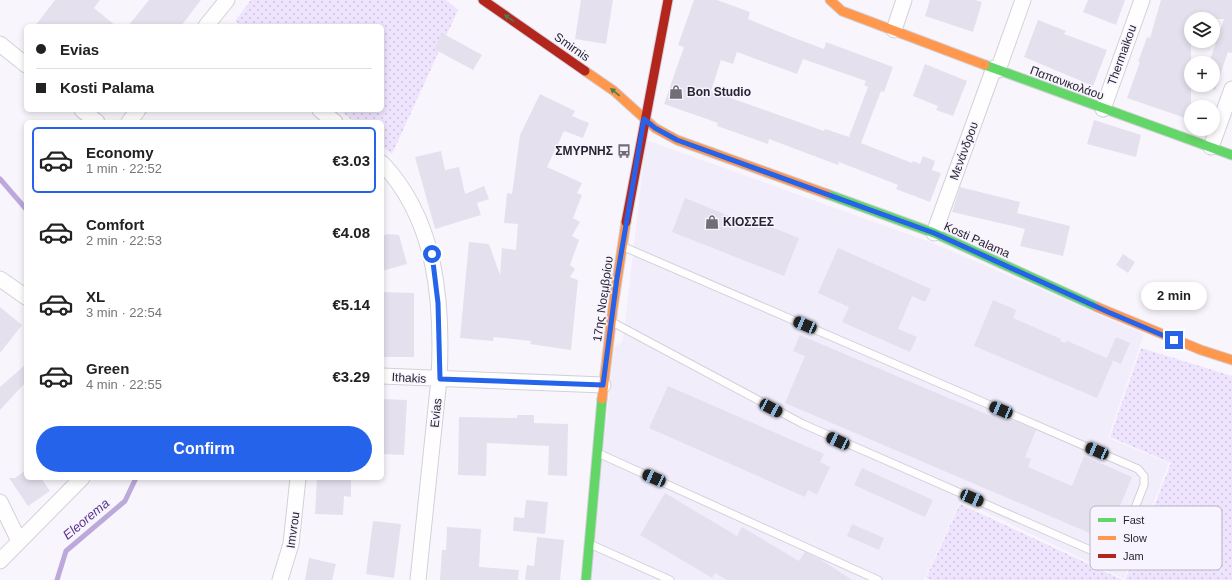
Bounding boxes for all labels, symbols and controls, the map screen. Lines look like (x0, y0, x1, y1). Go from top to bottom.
map controls (1184, 12, 1220, 136)
button: layers (1184, 12, 1220, 48)
one-way arrow (504, 14, 514, 22)
street label: Thermaikou (1105, 23, 1139, 87)
street label: Smirnis (552, 30, 592, 64)
text: Evias (60, 41, 99, 58)
button: + (1184, 56, 1220, 92)
street label: Παπανικολάου (1028, 63, 1106, 103)
text: Kosti Palama (60, 79, 154, 96)
shop icon: Bon Studio (668, 84, 684, 100)
place label: Bon Studio (687, 85, 751, 99)
one-way arrow (610, 88, 621, 97)
button: − (1184, 100, 1220, 136)
street label: Μενάνδρου (947, 120, 981, 182)
icon: car (38, 142, 74, 178)
bus stop icon: ΣΜΥΡΝΗΣ (616, 143, 632, 159)
text: Economy (86, 144, 154, 161)
place label: ΣΜΥΡΝΗΣ (555, 144, 613, 158)
text: €3.03 (332, 152, 370, 169)
text: 1 min · 22:52 (86, 161, 162, 176)
icon: car (38, 214, 74, 250)
shop icon: ΚΙΟΣΣΕΣ (704, 214, 720, 230)
place label: ΚΙΟΣΣΕΣ (723, 215, 774, 229)
text: Comfort (86, 216, 144, 233)
street label: Kosti Palama (942, 219, 1012, 261)
text: €4.08 (332, 224, 370, 241)
text: 2 min · 22:53 (86, 233, 162, 248)
route start (423, 245, 441, 263)
street label: 17ης Νοεμβρίου (590, 255, 616, 343)
callout: 2 min (1141, 282, 1207, 310)
icon: car (38, 286, 74, 322)
text: XL (86, 288, 105, 305)
text: 2 min (1157, 288, 1191, 303)
text: €5.14 (332, 296, 370, 313)
text: 3 min · 22:54 (86, 305, 162, 320)
car (792, 315, 818, 335)
route end (1165, 331, 1183, 349)
icon: car (38, 358, 74, 394)
text: Green (86, 360, 129, 377)
text: €3.29 (332, 368, 370, 385)
street label: Ithakis (391, 370, 427, 386)
text: 4 min · 22:55 (86, 377, 162, 392)
car (758, 397, 784, 419)
street label: Evias (428, 398, 444, 428)
car (988, 400, 1014, 420)
button: Confirm (36, 426, 372, 472)
car (825, 430, 851, 452)
car (1084, 441, 1110, 461)
car (641, 468, 667, 488)
car (959, 488, 985, 508)
water label: Eleorema (60, 495, 112, 543)
legend (1090, 506, 1222, 570)
street label: Imvrou (284, 511, 302, 549)
text: Fast (1123, 514, 1144, 526)
text: Slow (1123, 532, 1147, 544)
text: Jam (1123, 550, 1144, 562)

